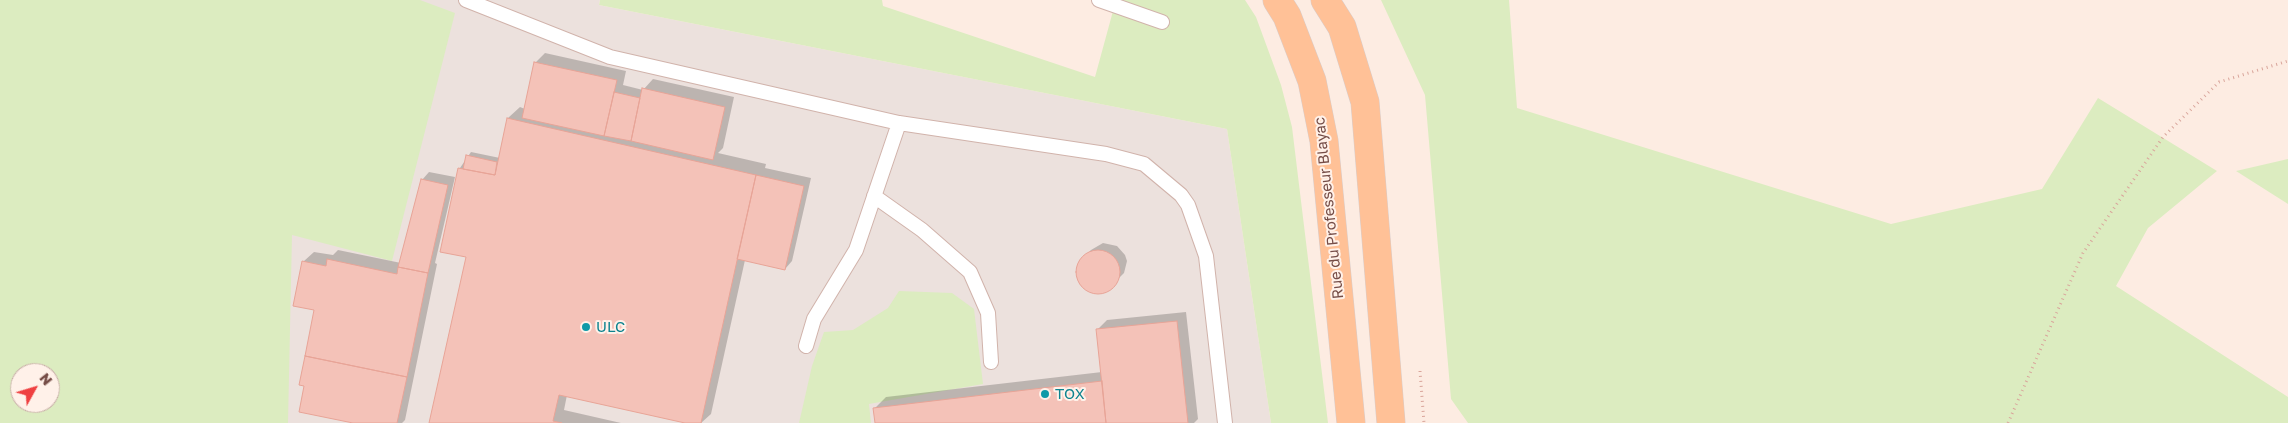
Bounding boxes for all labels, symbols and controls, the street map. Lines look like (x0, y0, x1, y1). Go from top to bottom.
street label: Rue du Professeur Blayac (1310, 116, 1348, 300)
place label: ULC (596, 318, 625, 336)
marker: ULC (580, 321, 592, 333)
north arrow (10, 363, 60, 413)
text: N (36, 369, 56, 388)
place label: TOX (1055, 385, 1085, 403)
marker: TOX (1039, 388, 1051, 400)

